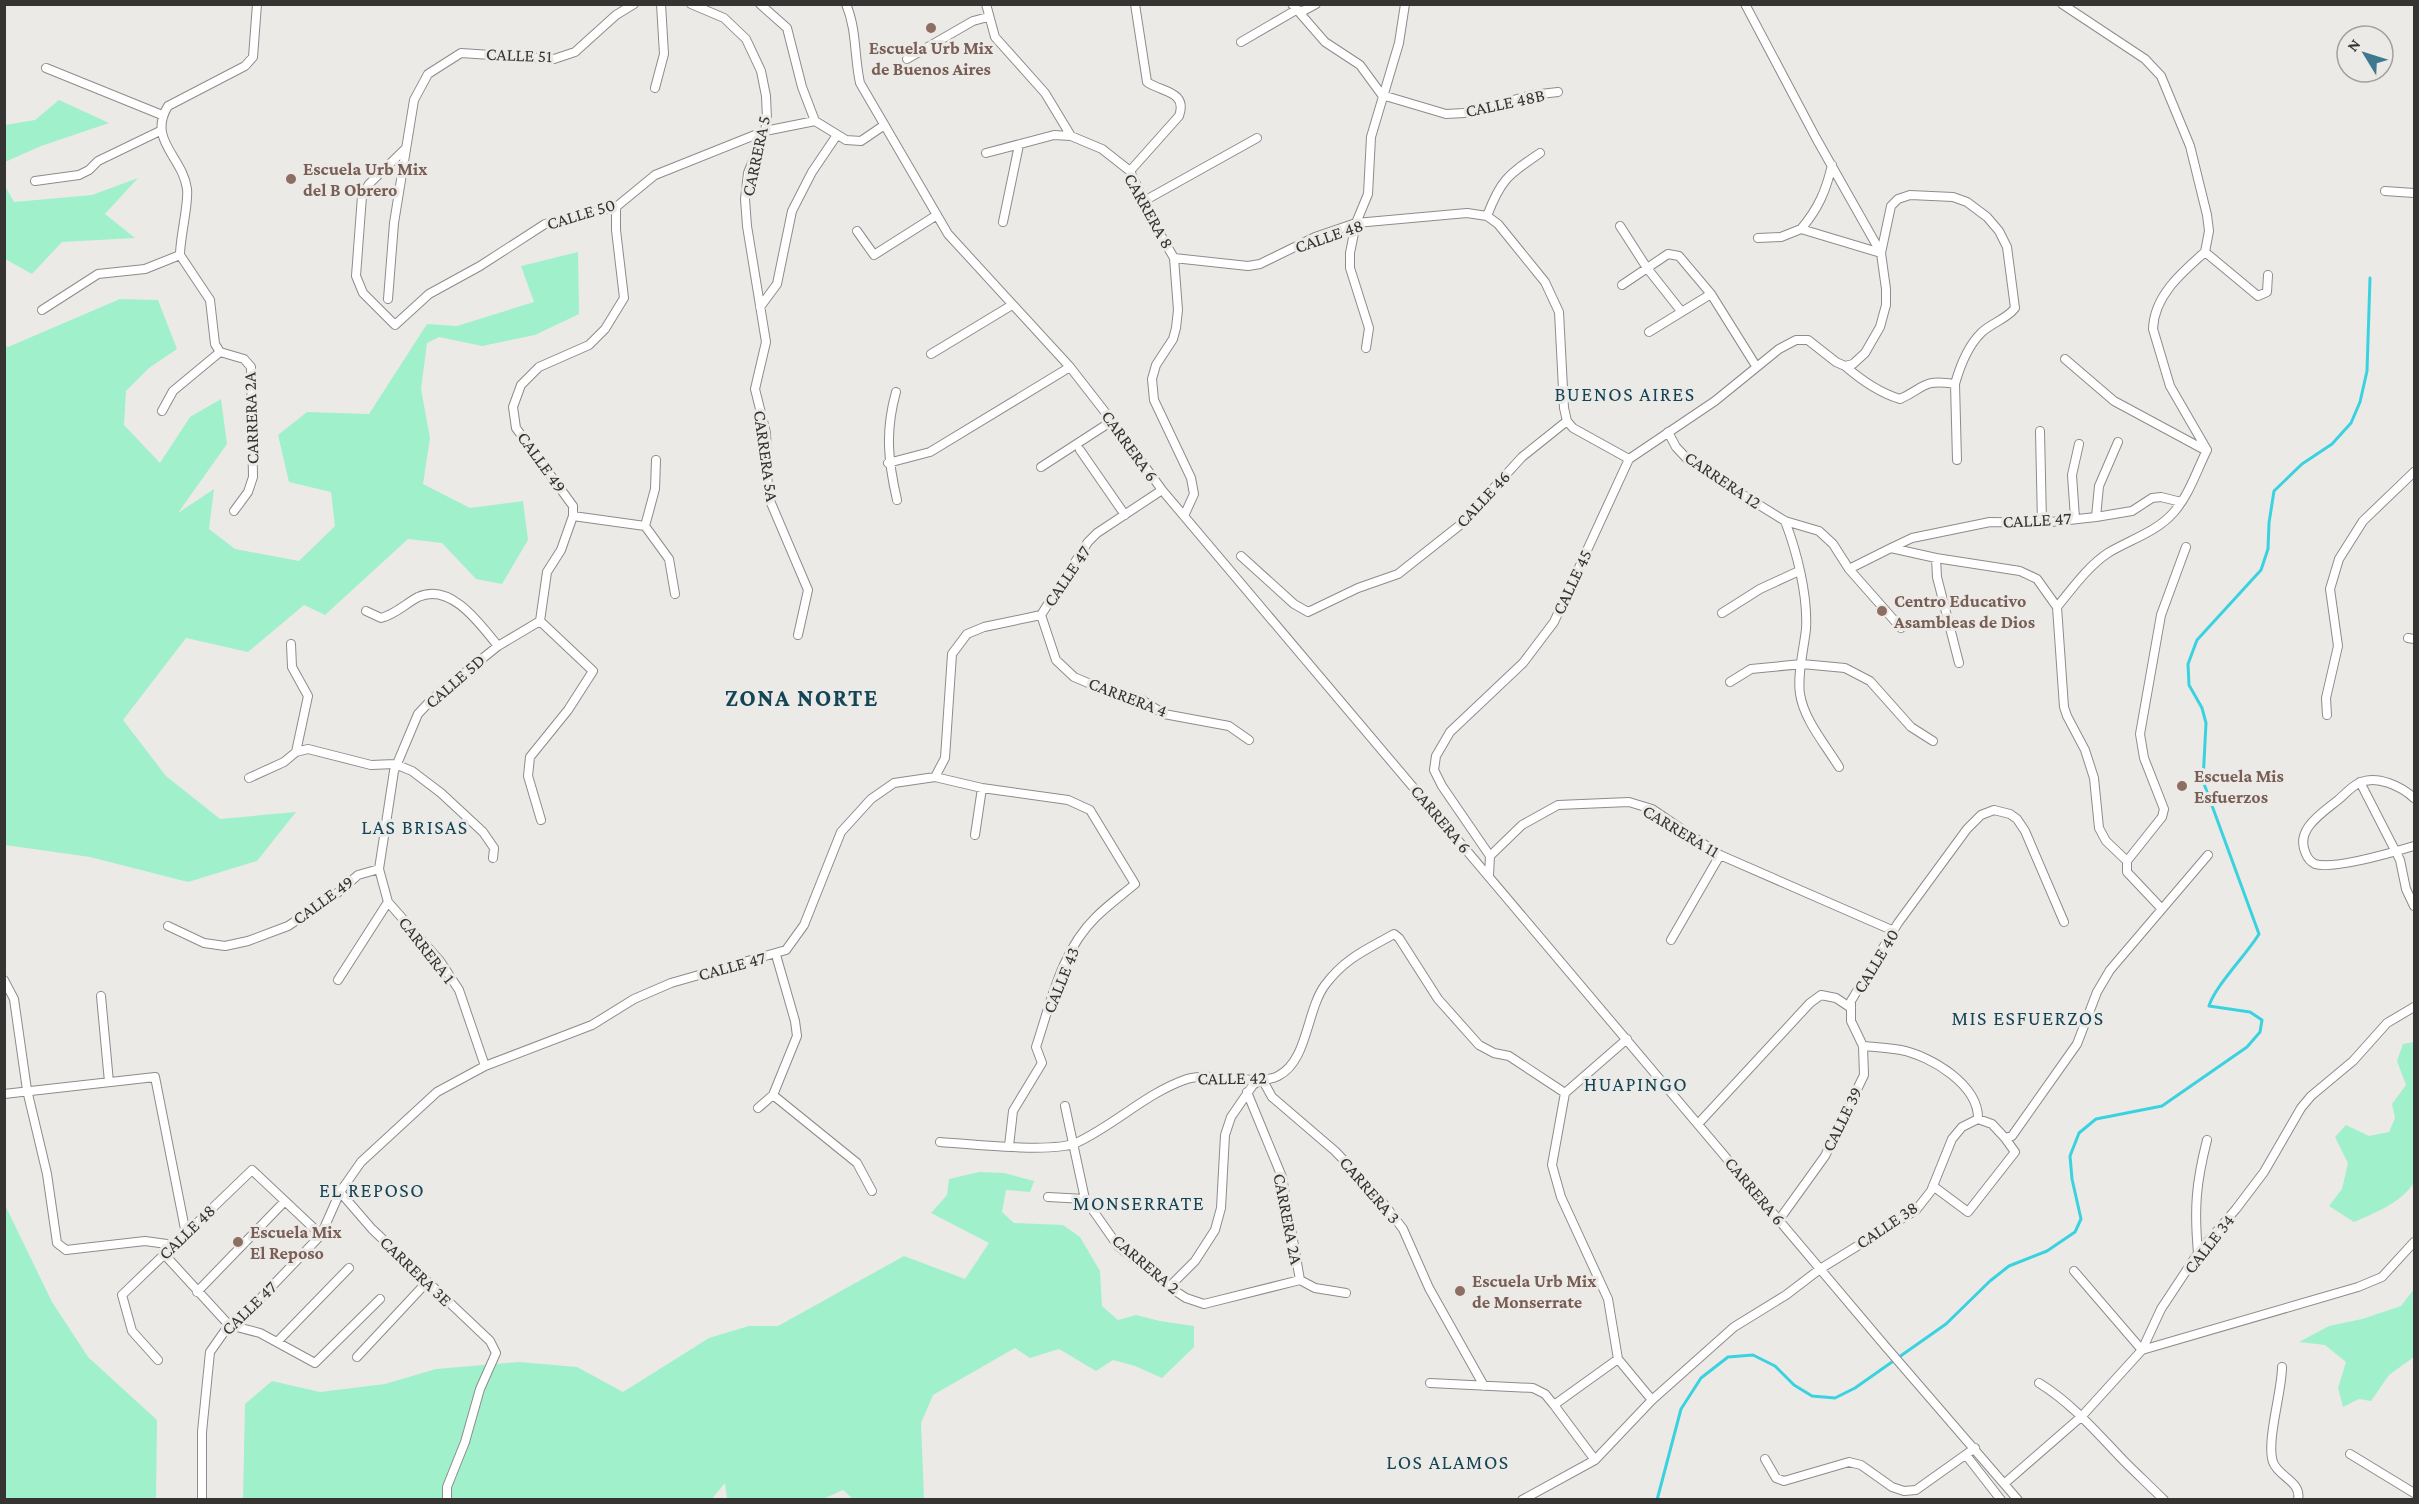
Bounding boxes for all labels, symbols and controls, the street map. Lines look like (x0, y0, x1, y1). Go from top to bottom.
marker: Escuela Urb Mix de Buenos Aires (924, 21, 938, 35)
north arrow (2335, 24, 2395, 84)
text: N (2344, 35, 2364, 55)
place label: Escuela Urb Mix de Buenos Aires (869, 38, 994, 79)
street label: CALLE 51 (486, 44, 552, 66)
street label: CALLE 48B (1464, 85, 1547, 121)
street label: CARRERA 5 (738, 114, 774, 198)
place label: Escuela Urb Mix del B Obrero (303, 159, 428, 200)
street label: CARRERA 8 (1120, 170, 1178, 252)
marker: Escuela Urb Mix del B Obrero (284, 172, 298, 186)
street label: CALLE 50 (544, 194, 618, 234)
street label: CALLE 48 (1292, 215, 1366, 257)
street label: CARRERA 2A (239, 371, 263, 464)
district label: BUENOS AIRES (1554, 383, 1696, 405)
street label: CARRERA 6 (1098, 407, 1162, 485)
street label: CARRERA 5A (750, 409, 782, 504)
street label: CALLE 49 (513, 428, 571, 496)
street label: CARRERA 12 (1681, 447, 1765, 513)
street label: CALLE 46 (1452, 467, 1514, 531)
street label: CALLE 47 (2002, 508, 2072, 532)
street label: CALLE 47 (1039, 542, 1095, 610)
street label: CALLE 45 (1548, 546, 1596, 618)
place label: Centro Educativo Asambleas de Dios (1893, 591, 2035, 632)
marker: Centro Educativo Asambleas de Dios (1875, 604, 1889, 618)
street label: CALLE 5D (421, 650, 489, 712)
street label: CARRERA 4 (1086, 673, 1170, 721)
district label: ZONA NORTE (725, 684, 879, 711)
place label: Escuela Mis Esfuerzos (2194, 766, 2284, 807)
marker: Escuela Mis Esfuerzos (2175, 779, 2189, 793)
street label: CARRERA 6 (1407, 781, 1475, 857)
street label: CARRERA 11 (1639, 800, 1723, 862)
district label: LAS BRISAS (361, 816, 469, 838)
street label: CALLE 49 (289, 871, 357, 929)
street label: CARRERA 1 (395, 913, 459, 987)
street label: CALLE 40 (1849, 925, 1903, 997)
street label: CALLE 43 (1039, 944, 1083, 1016)
street label: CALLE 47 (696, 947, 768, 985)
district label: MIS ESFUERZOS (1951, 1007, 2105, 1029)
street label: CALLE 42 (1197, 1067, 1267, 1089)
district label: HUAPINGO (1584, 1073, 1688, 1095)
street label: CALLE 39 (1818, 1083, 1866, 1155)
street label: CARRERA 3 (1336, 1153, 1404, 1227)
street label: CARRERA 6 (1721, 1153, 1789, 1229)
street label: CARRERA 2A (1269, 1172, 1307, 1267)
district label: EL REPOSO (319, 1179, 425, 1201)
district label: MONSERRATE (1073, 1192, 1205, 1214)
street label: CALLE 38 (1852, 1197, 1922, 1253)
street label: CALLE 48 (155, 1200, 219, 1264)
street label: CALLE 34 (2180, 1210, 2238, 1278)
place label: Escuela Mix El Reposo (250, 1222, 343, 1263)
street label: CARRERA 2 (1108, 1230, 1184, 1298)
street label: CARRERA 3E (376, 1232, 456, 1310)
marker: Escuela Mix El Reposo (231, 1235, 245, 1249)
place label: Escuela Urb Mix de Monserrate (1472, 1271, 1597, 1312)
street label: CALLE 47 (217, 1277, 281, 1339)
marker: Escuela Urb Mix de Monserrate (1453, 1284, 1467, 1298)
district label: LOS ALAMOS (1386, 1451, 1510, 1473)

